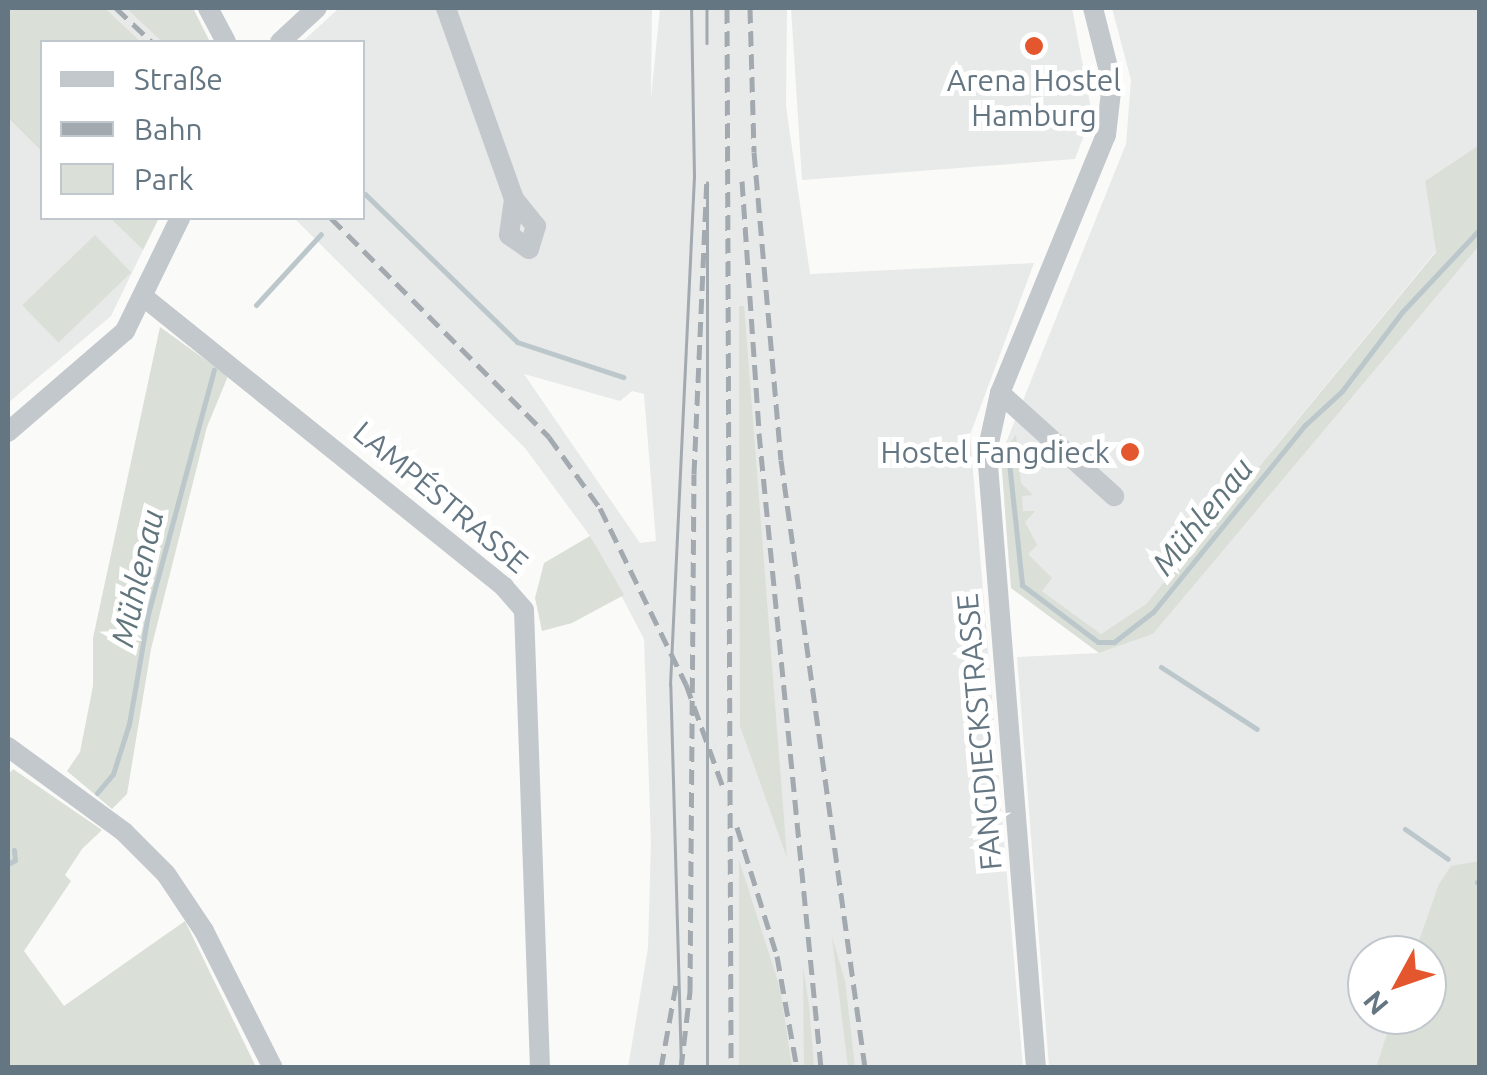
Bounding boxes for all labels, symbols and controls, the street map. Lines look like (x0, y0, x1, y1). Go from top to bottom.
marker: Arena Hostel Hamburg (1023, 35, 1045, 57)
legend (40, 40, 365, 220)
text: Straße (134, 62, 223, 96)
place label: Arena Hostel Hamburg (947, 62, 1121, 132)
text: Bahn (134, 112, 203, 146)
text: Park (134, 162, 194, 196)
street label: LAMPÉSTRASSE (346, 414, 536, 580)
place label: Hostel Fangdieck (881, 434, 1110, 470)
marker: Hostel Fangdieck (1119, 441, 1141, 463)
water label: Mühlenau (1143, 450, 1261, 582)
water label: Mühlenau (103, 506, 171, 650)
street label: FANGDIECKSTRASSE (949, 592, 1009, 872)
north arrow (1347, 935, 1447, 1035)
text: N (1357, 985, 1394, 1021)

